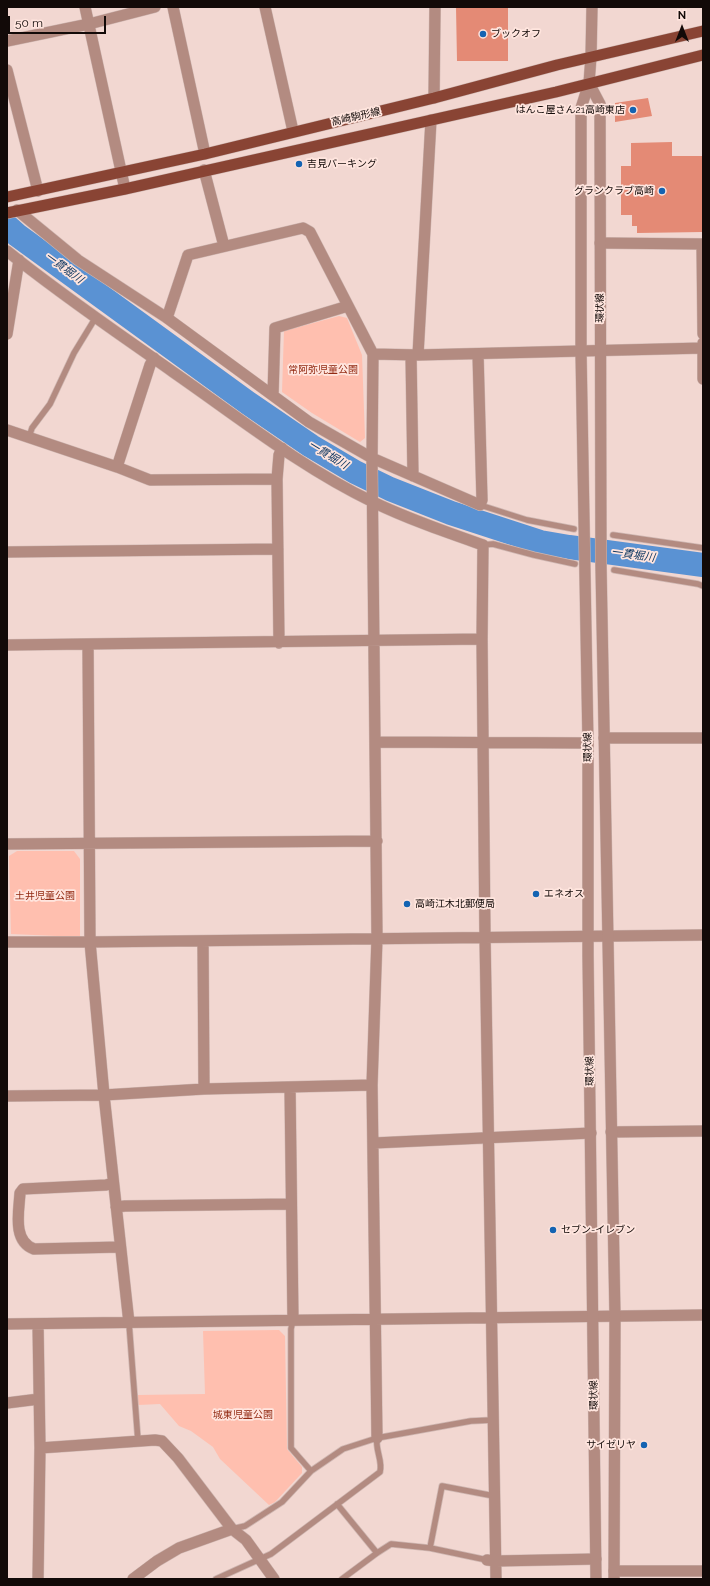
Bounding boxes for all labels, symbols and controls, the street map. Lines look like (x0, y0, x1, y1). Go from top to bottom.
scale bar (10, 8, 108, 34)
north arrow (662, 8, 702, 48)
text: N (678, 9, 686, 22)
text: 50 m (15, 16, 43, 30)
place label: ブックオフ (491, 28, 541, 40)
marker: ブックオフ (478, 29, 488, 39)
place label: はんこ屋さん21高崎東店 (516, 104, 625, 116)
marker: はんこ屋さん21高崎東店 (628, 105, 638, 115)
street label: 高崎駒形線 (330, 106, 382, 128)
place label: 吉見パーキング (307, 158, 377, 170)
marker: 吉見パーキング (294, 159, 304, 169)
place label: グランクラブ高崎 (574, 185, 654, 197)
marker: グランクラブ高崎 (657, 186, 667, 196)
water label: 一貫堀川 (42, 250, 86, 286)
street label: 環状線 (594, 293, 606, 323)
park label: 常阿弥児童公園 (288, 364, 358, 376)
water label: 一貫堀川 (306, 438, 350, 472)
water label: 一貫堀川 (610, 545, 656, 565)
street label: 環状線 (582, 732, 594, 762)
place label: エネオス (544, 888, 584, 900)
marker: エネオス (531, 889, 541, 899)
park label: 土井児童公園 (15, 890, 75, 902)
place label: 高崎江木北郵便局 (415, 898, 495, 910)
marker: 高崎江木北郵便局 (402, 899, 412, 909)
street label: 環状線 (584, 1056, 596, 1086)
place label: セブン-イレブン (561, 1224, 635, 1236)
marker: セブン-イレブン (548, 1225, 558, 1235)
street label: 環状線 (588, 1380, 600, 1410)
park label: 城東児童公園 (213, 1409, 273, 1421)
place label: サイゼリヤ (586, 1439, 636, 1451)
marker: サイゼリヤ (639, 1440, 649, 1450)

